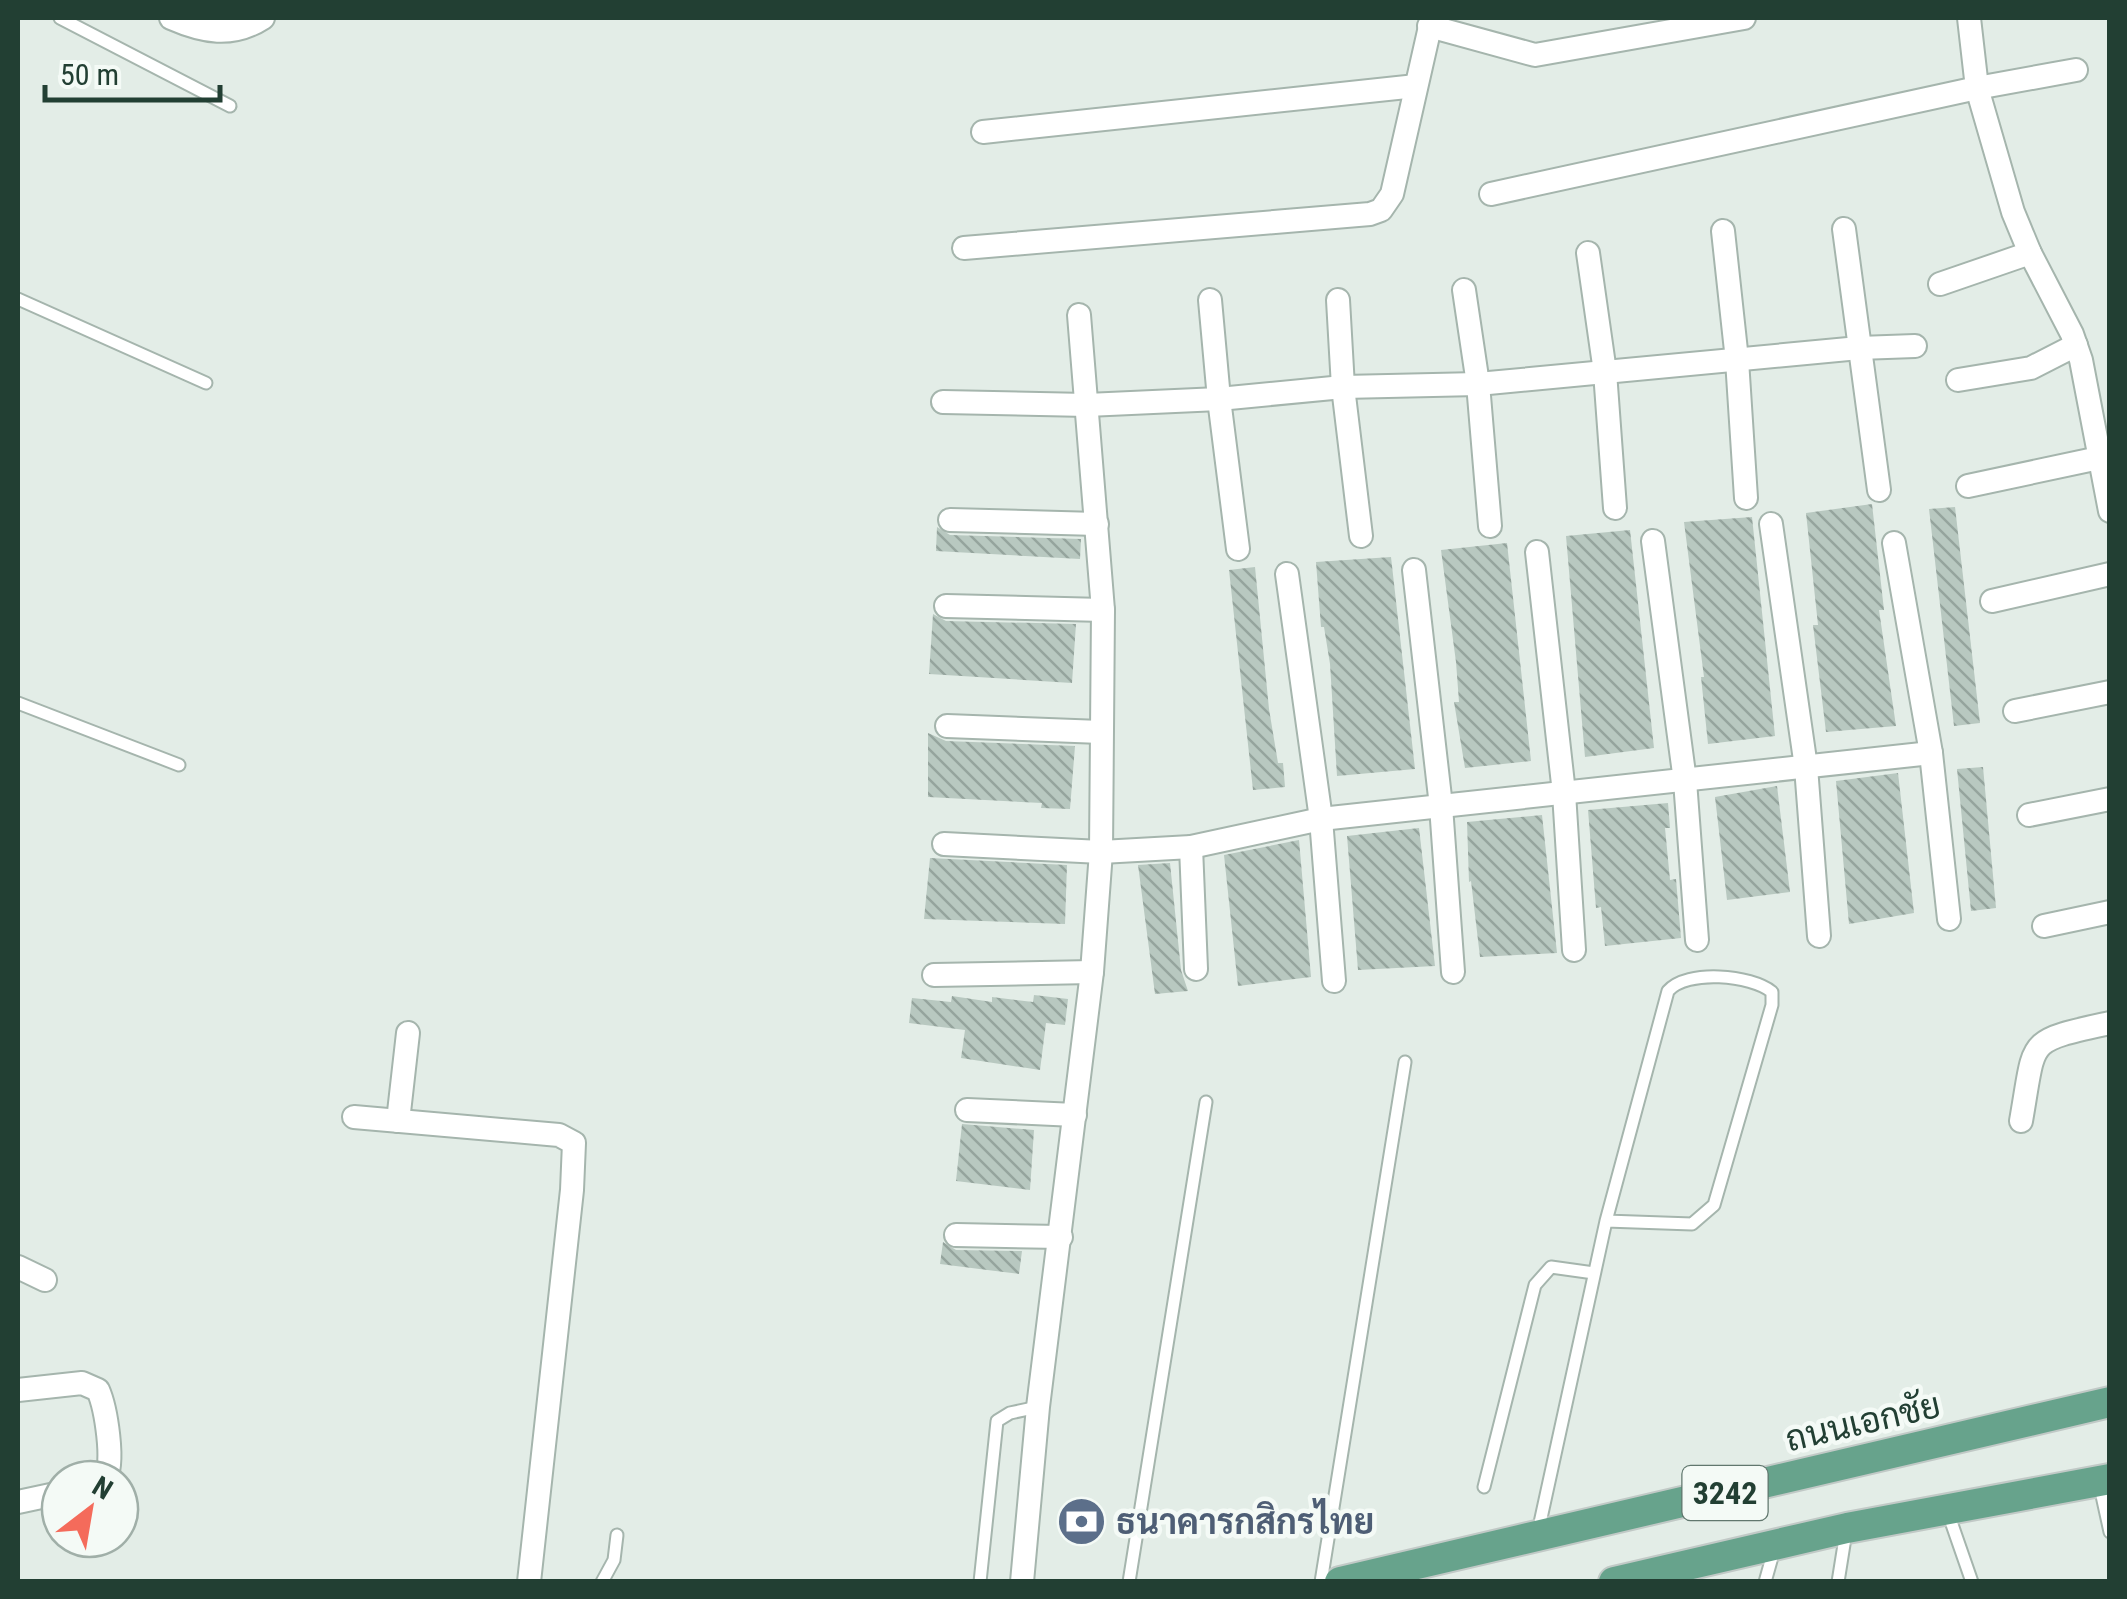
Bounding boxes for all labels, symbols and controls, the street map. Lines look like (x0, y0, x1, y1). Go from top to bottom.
scale bar (45, 40, 220, 102)
text: 50 m (60, 57, 119, 92)
street label: ถนนเอกชัย (1781, 1384, 1945, 1460)
north arrow (40, 1459, 140, 1559)
road number: 3242 (1682, 1466, 1768, 1520)
text: N (87, 1469, 118, 1507)
bank icon: ธนาคารกสิกรไทย (1055, 1496, 1107, 1548)
place label: ธนาคารกสิกรไทย (1116, 1498, 1374, 1543)

